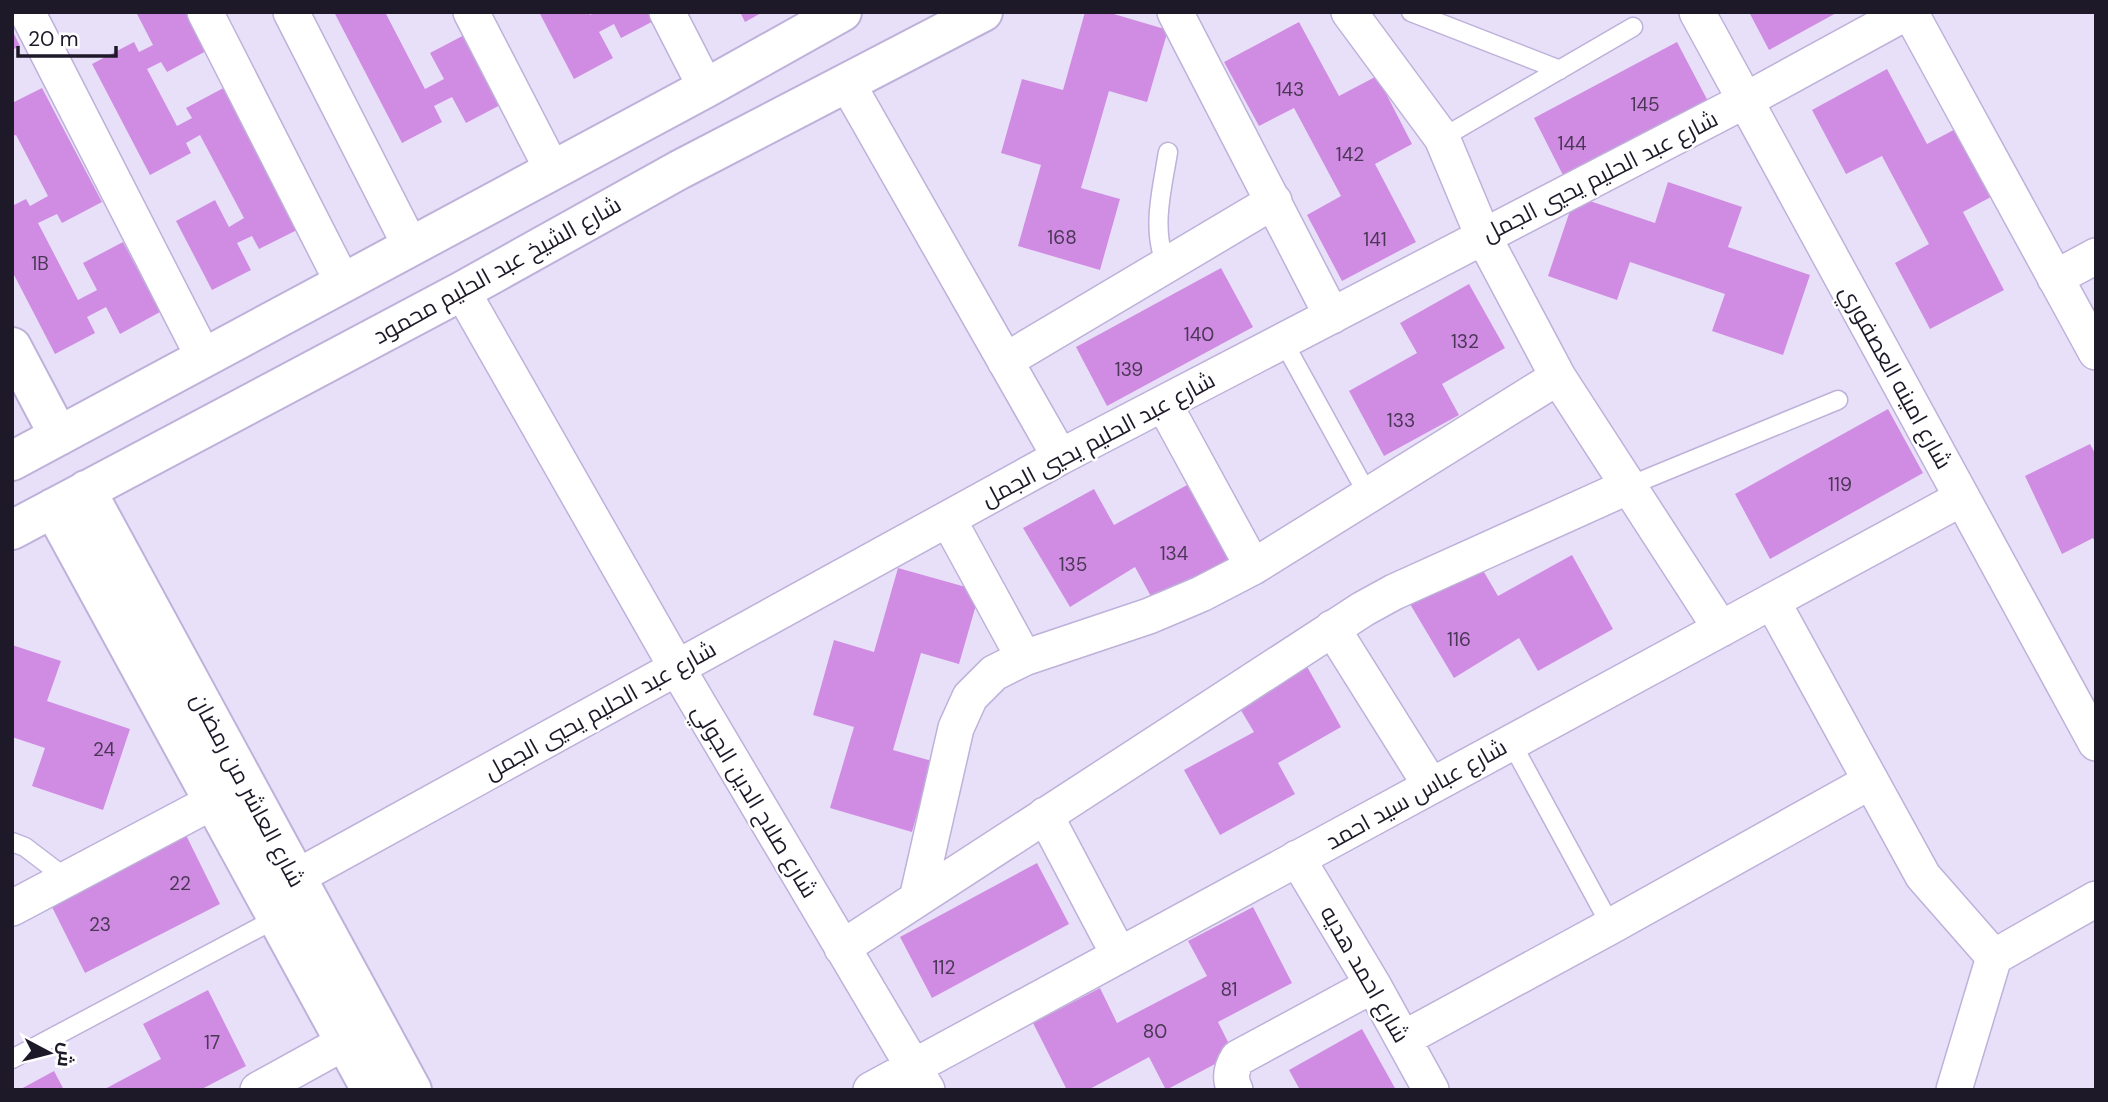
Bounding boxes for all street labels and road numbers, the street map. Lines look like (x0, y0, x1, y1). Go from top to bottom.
street label: شارع عبد الحليم يحيي الجمل (1477, 103, 1723, 249)
street label: شارع الشيخ عبد الحليم محمود (368, 189, 627, 352)
street label: شارع امينه العصفوري (1830, 280, 1959, 476)
street label: شارع عبد الحليم يحيي الجمل (976, 365, 1221, 514)
street label: شارع عبد الحليم يحيي الجمل (479, 634, 722, 787)
street label: شارع العاشر من رمضان (183, 688, 312, 893)
street label: شارع صلاح الدين الجولي (683, 699, 825, 905)
street label: شارع عباس سيد احمد (1320, 732, 1512, 857)
street label: شارع احمد هديه (1313, 900, 1416, 1049)

